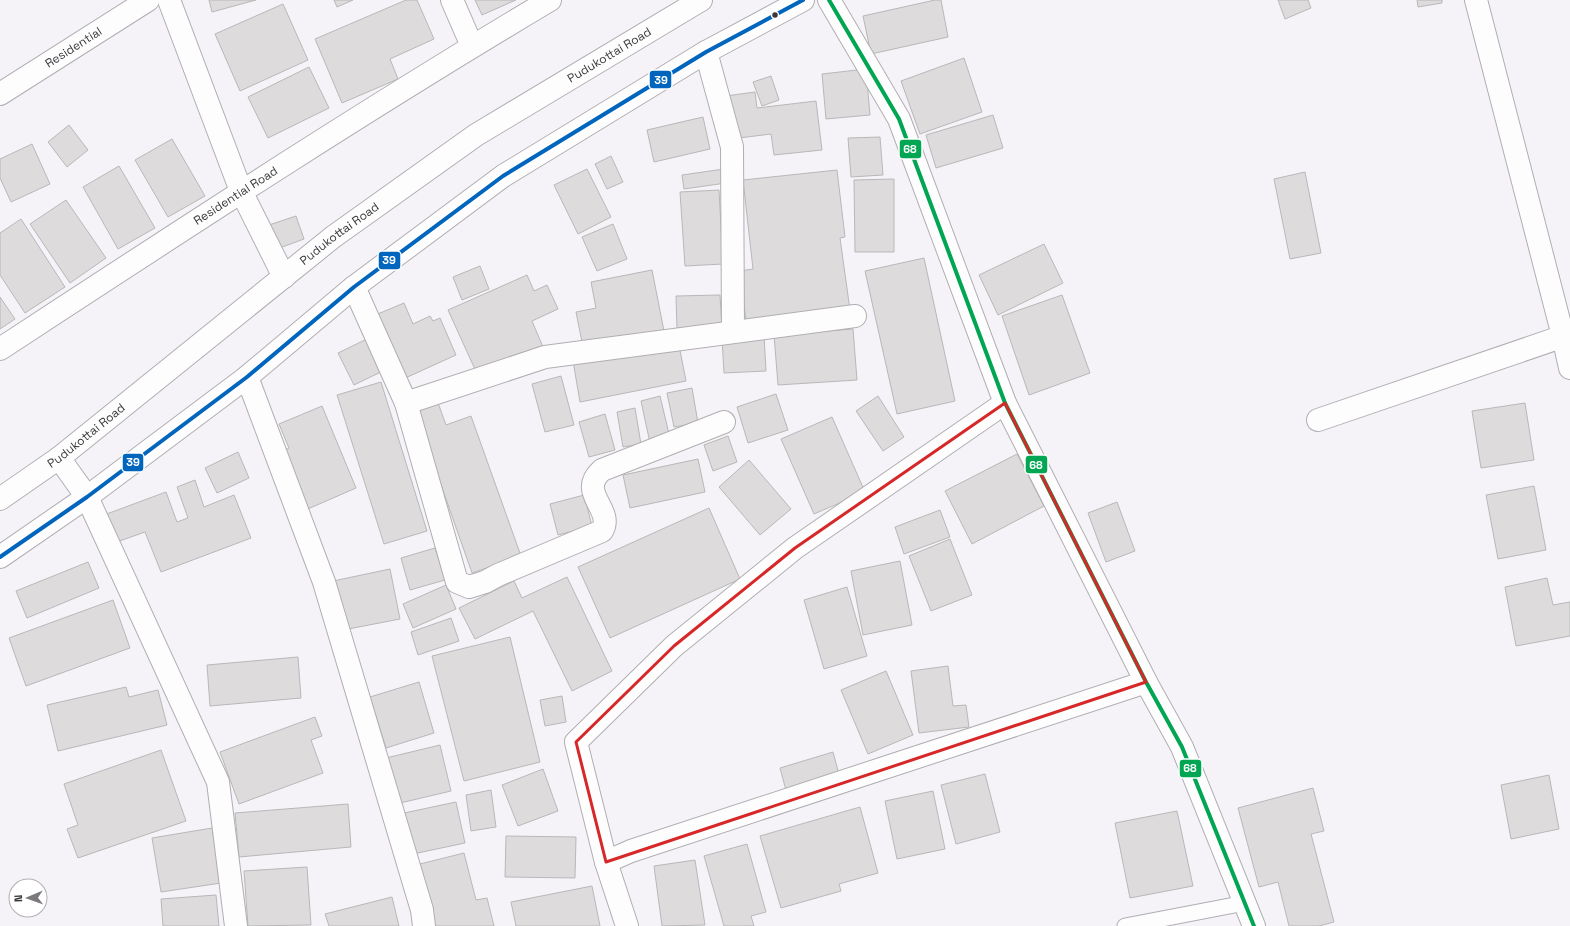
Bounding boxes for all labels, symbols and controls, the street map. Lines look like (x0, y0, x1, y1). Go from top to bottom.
unlabelled marker (770, 10, 780, 20)
street label: Residential (42, 23, 105, 71)
street label: Pudukottai Road (564, 24, 654, 86)
line badge: 39 (649, 70, 672, 89)
text: 39 (654, 73, 668, 87)
line badge: 68 (899, 139, 922, 159)
text: 68 (903, 142, 917, 156)
street label: Residential Road (190, 163, 281, 229)
street label: Pudukottai Road (297, 199, 382, 269)
line badge: 39 (378, 251, 401, 270)
text: 39 (382, 253, 396, 267)
street label: Pudukottai Road (44, 400, 128, 472)
line badge: 39 (122, 453, 144, 472)
text: 39 (126, 455, 140, 469)
line badge: 68 (1025, 455, 1048, 474)
text: 68 (1029, 458, 1043, 472)
line badge: 68 (1179, 759, 1202, 778)
text: 68 (1183, 761, 1197, 775)
north arrow (8, 878, 48, 918)
text: N (11, 894, 25, 902)

